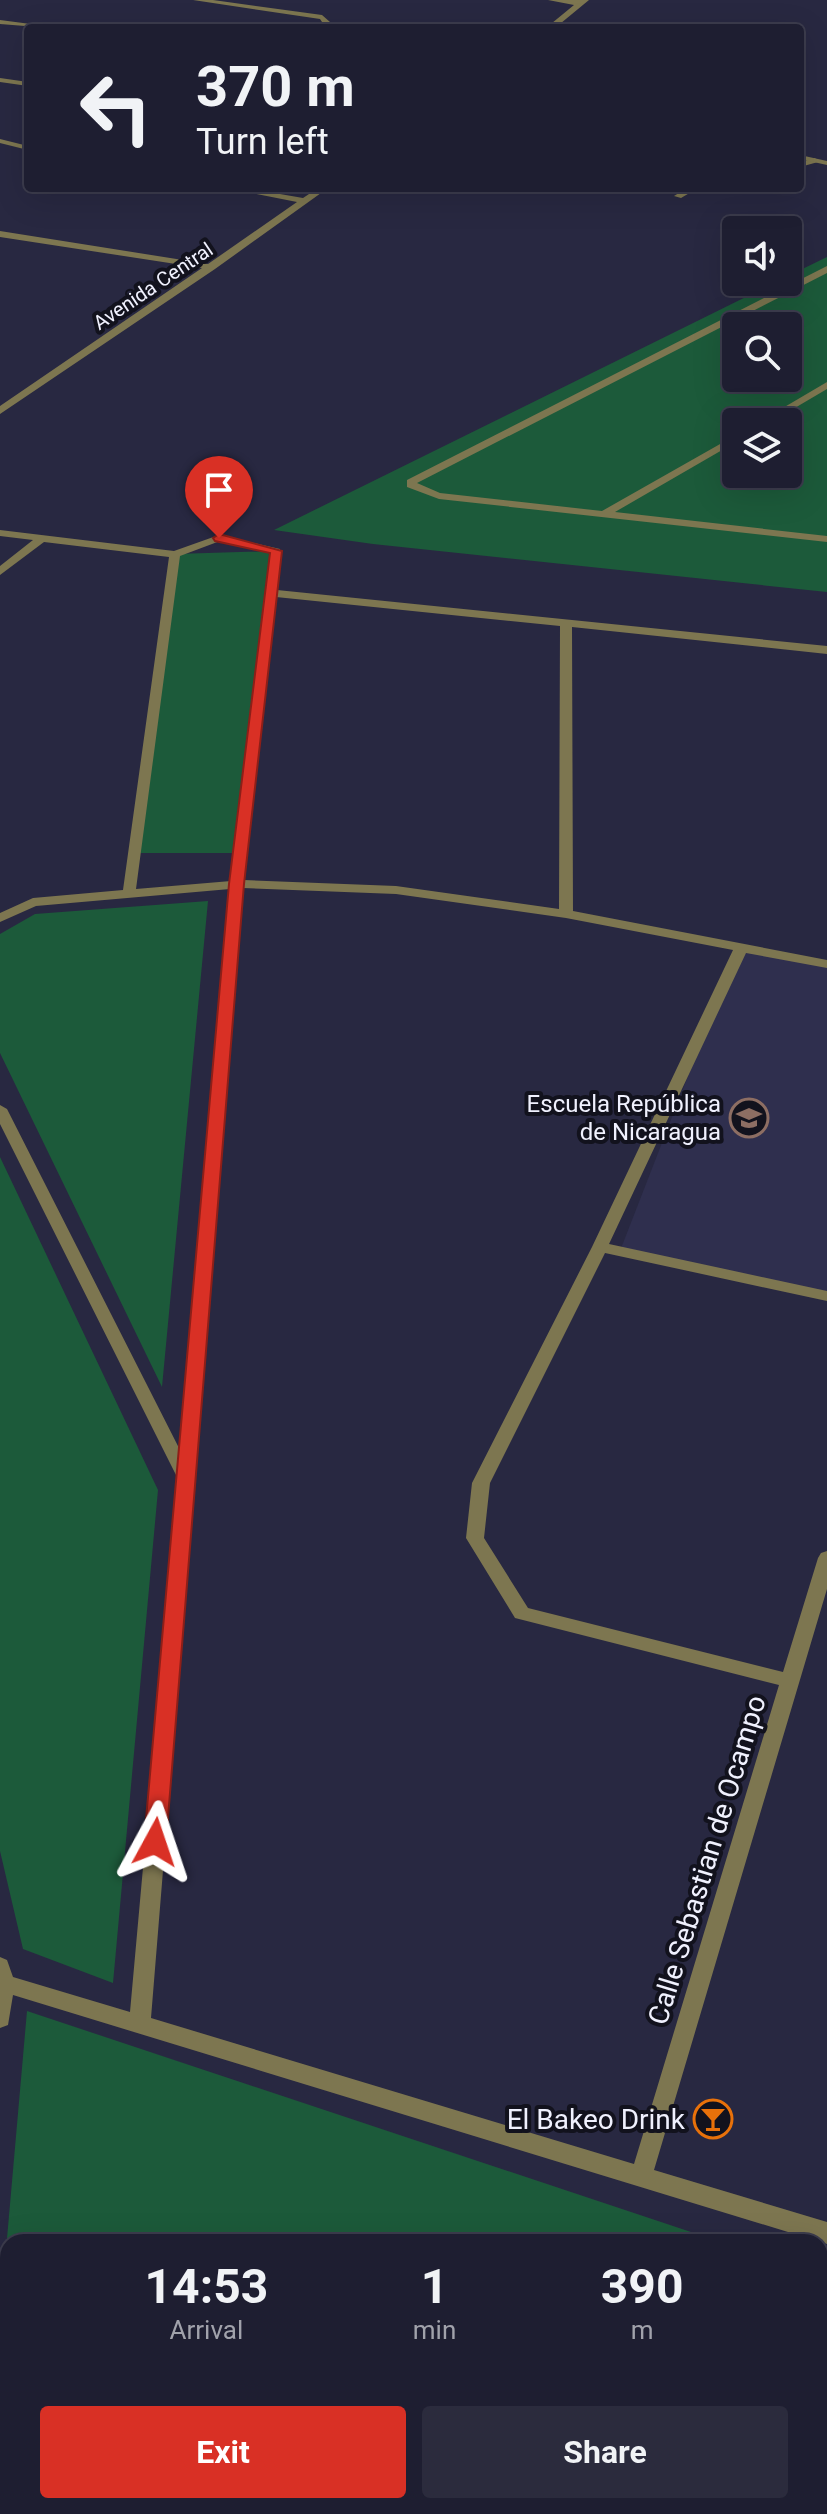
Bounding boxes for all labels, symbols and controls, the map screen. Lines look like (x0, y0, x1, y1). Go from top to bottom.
text: 370 m (196, 54, 355, 120)
icon: left (64, 56, 168, 160)
text: Turn left (196, 121, 329, 163)
map controls (722, 216, 802, 488)
button: sound (722, 216, 802, 296)
street label: Avenida Central (89, 237, 217, 335)
button: search (722, 312, 802, 392)
button: layers (722, 408, 802, 488)
pin (185, 456, 253, 538)
icon: arrive (197, 468, 241, 512)
place label: Escuela República de Nicaragua (527, 1090, 721, 1146)
school or university icon: Escuela República de Nicaragua (728, 1097, 770, 1139)
street label: Calle Sebastian de Ocampo (641, 1691, 773, 2029)
position arrow (113, 1800, 197, 1884)
bar icon: El Bakeo Drink (692, 2098, 734, 2140)
place label: El Bakeo Drink (507, 2103, 686, 2136)
text: 14:53 (145, 2258, 268, 2315)
text: 1 (421, 2258, 448, 2315)
text: 390 (601, 2258, 683, 2315)
text: Arrival (170, 2315, 243, 2345)
text: min (413, 2315, 456, 2345)
text: m (631, 2315, 654, 2345)
button: Exit (40, 2406, 406, 2498)
button: Share (422, 2406, 788, 2498)

